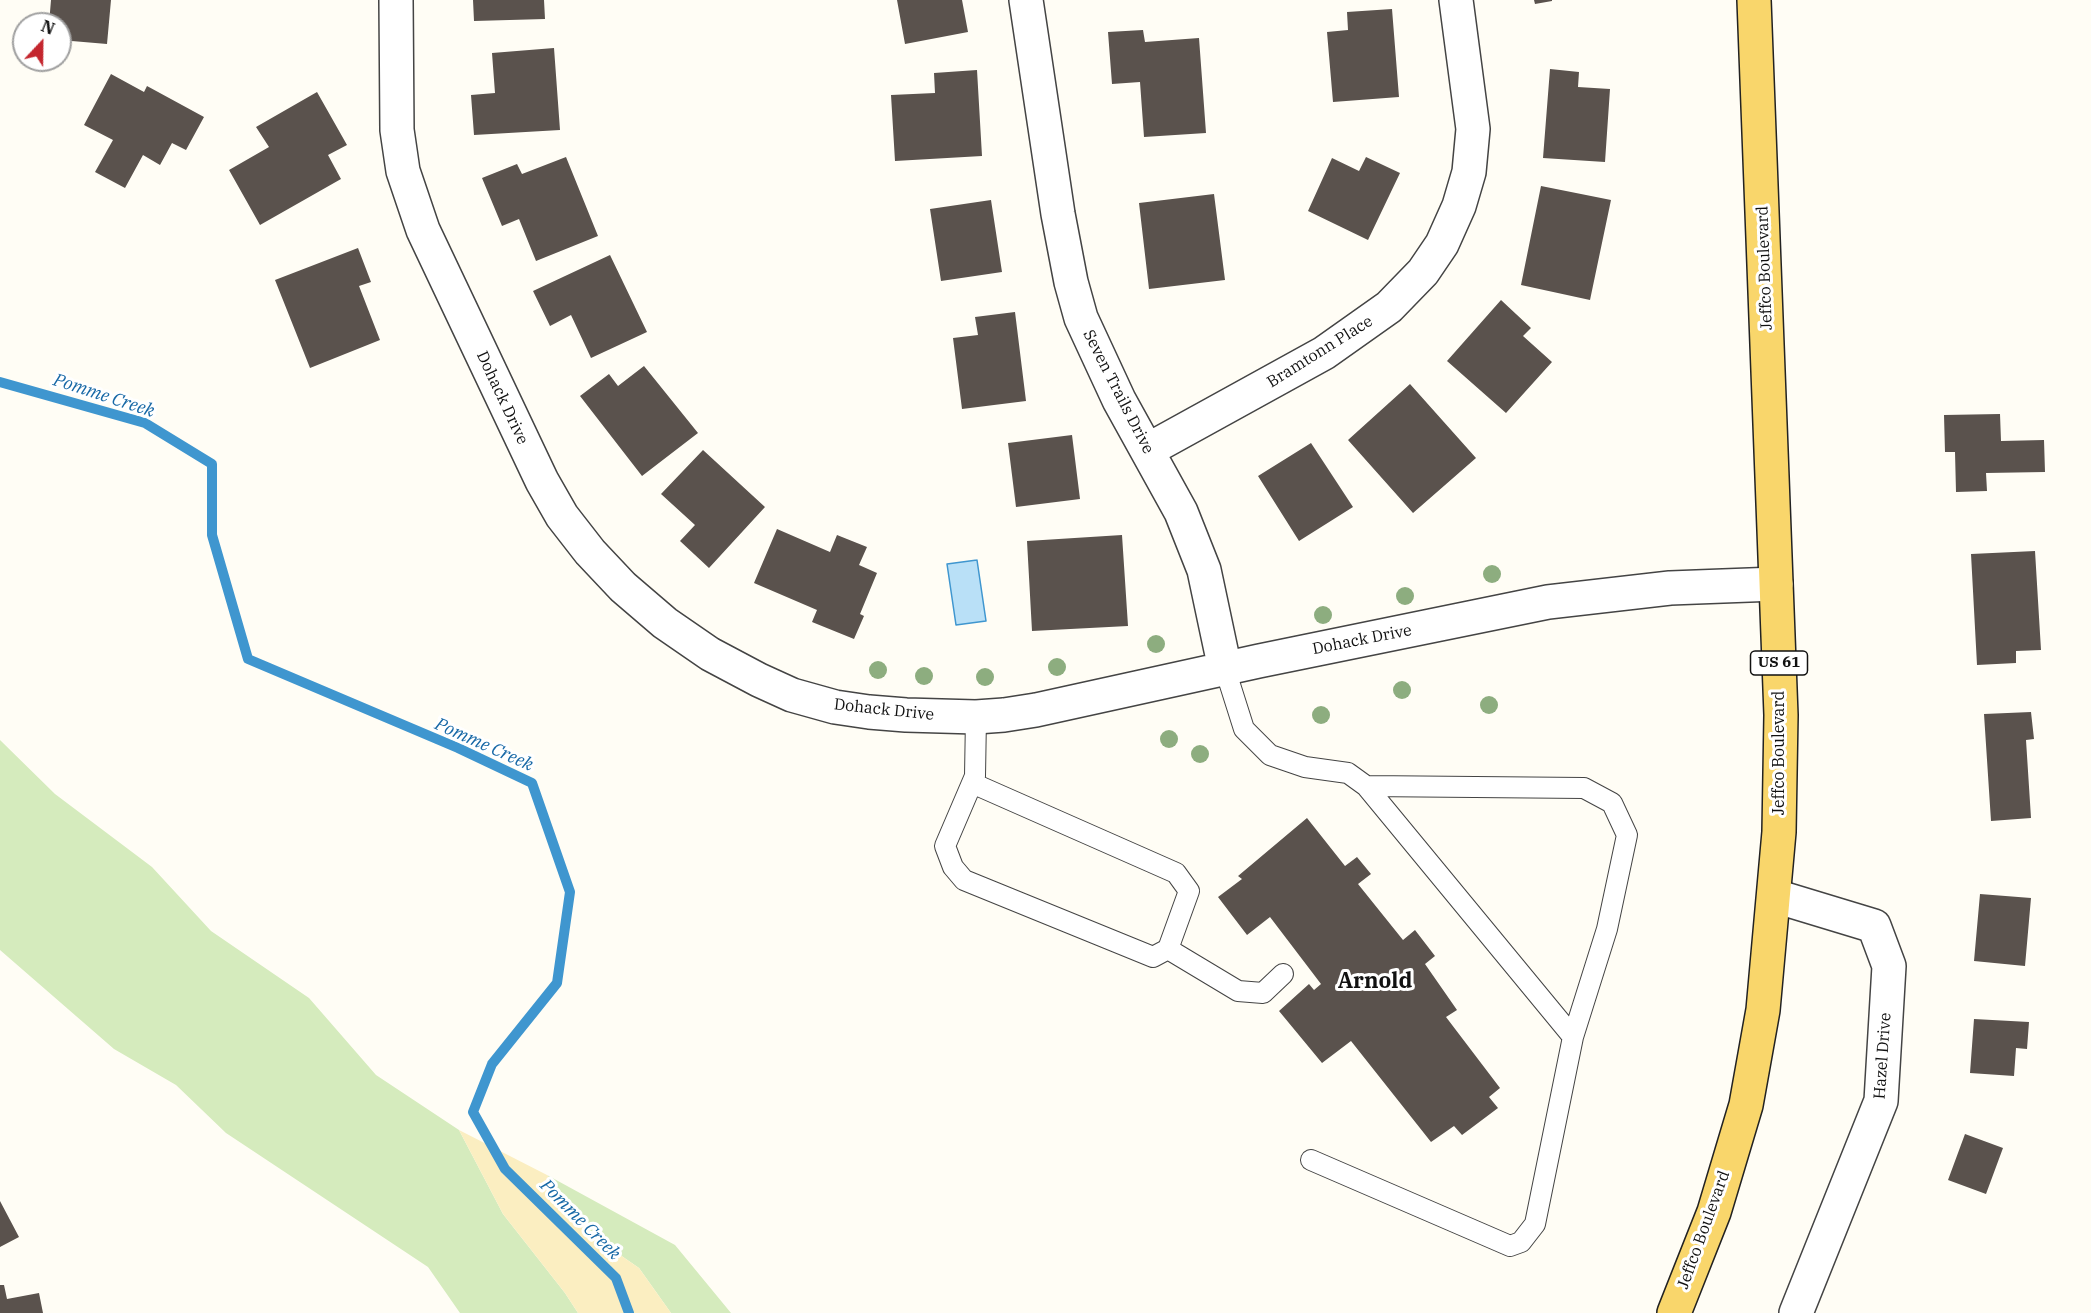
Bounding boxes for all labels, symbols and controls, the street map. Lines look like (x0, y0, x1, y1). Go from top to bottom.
north arrow (12, 12, 72, 72)
text: N (38, 16, 58, 39)
street label: Jeffco Boulevard (1753, 206, 1777, 330)
street label: Bramtonn Place (1264, 312, 1376, 392)
street label: Seven Trails Drive (1078, 327, 1158, 457)
street label: Dohack Drive (472, 348, 532, 448)
water label: Pomme Creek (51, 369, 157, 423)
street label: Dohack Drive (1311, 621, 1413, 659)
road number: US 61 (1750, 651, 1808, 675)
street label: Jeffco Boulevard (1769, 691, 1789, 815)
street label: Dohack Drive (833, 695, 935, 725)
water label: Pomme Creek (432, 714, 536, 776)
district label: Arnold (1338, 969, 1412, 995)
street label: Hazel Drive (1870, 1012, 1896, 1100)
street label: Jeffco Boulevard (1674, 1168, 1734, 1292)
water label: Pomme Creek (535, 1175, 625, 1265)

